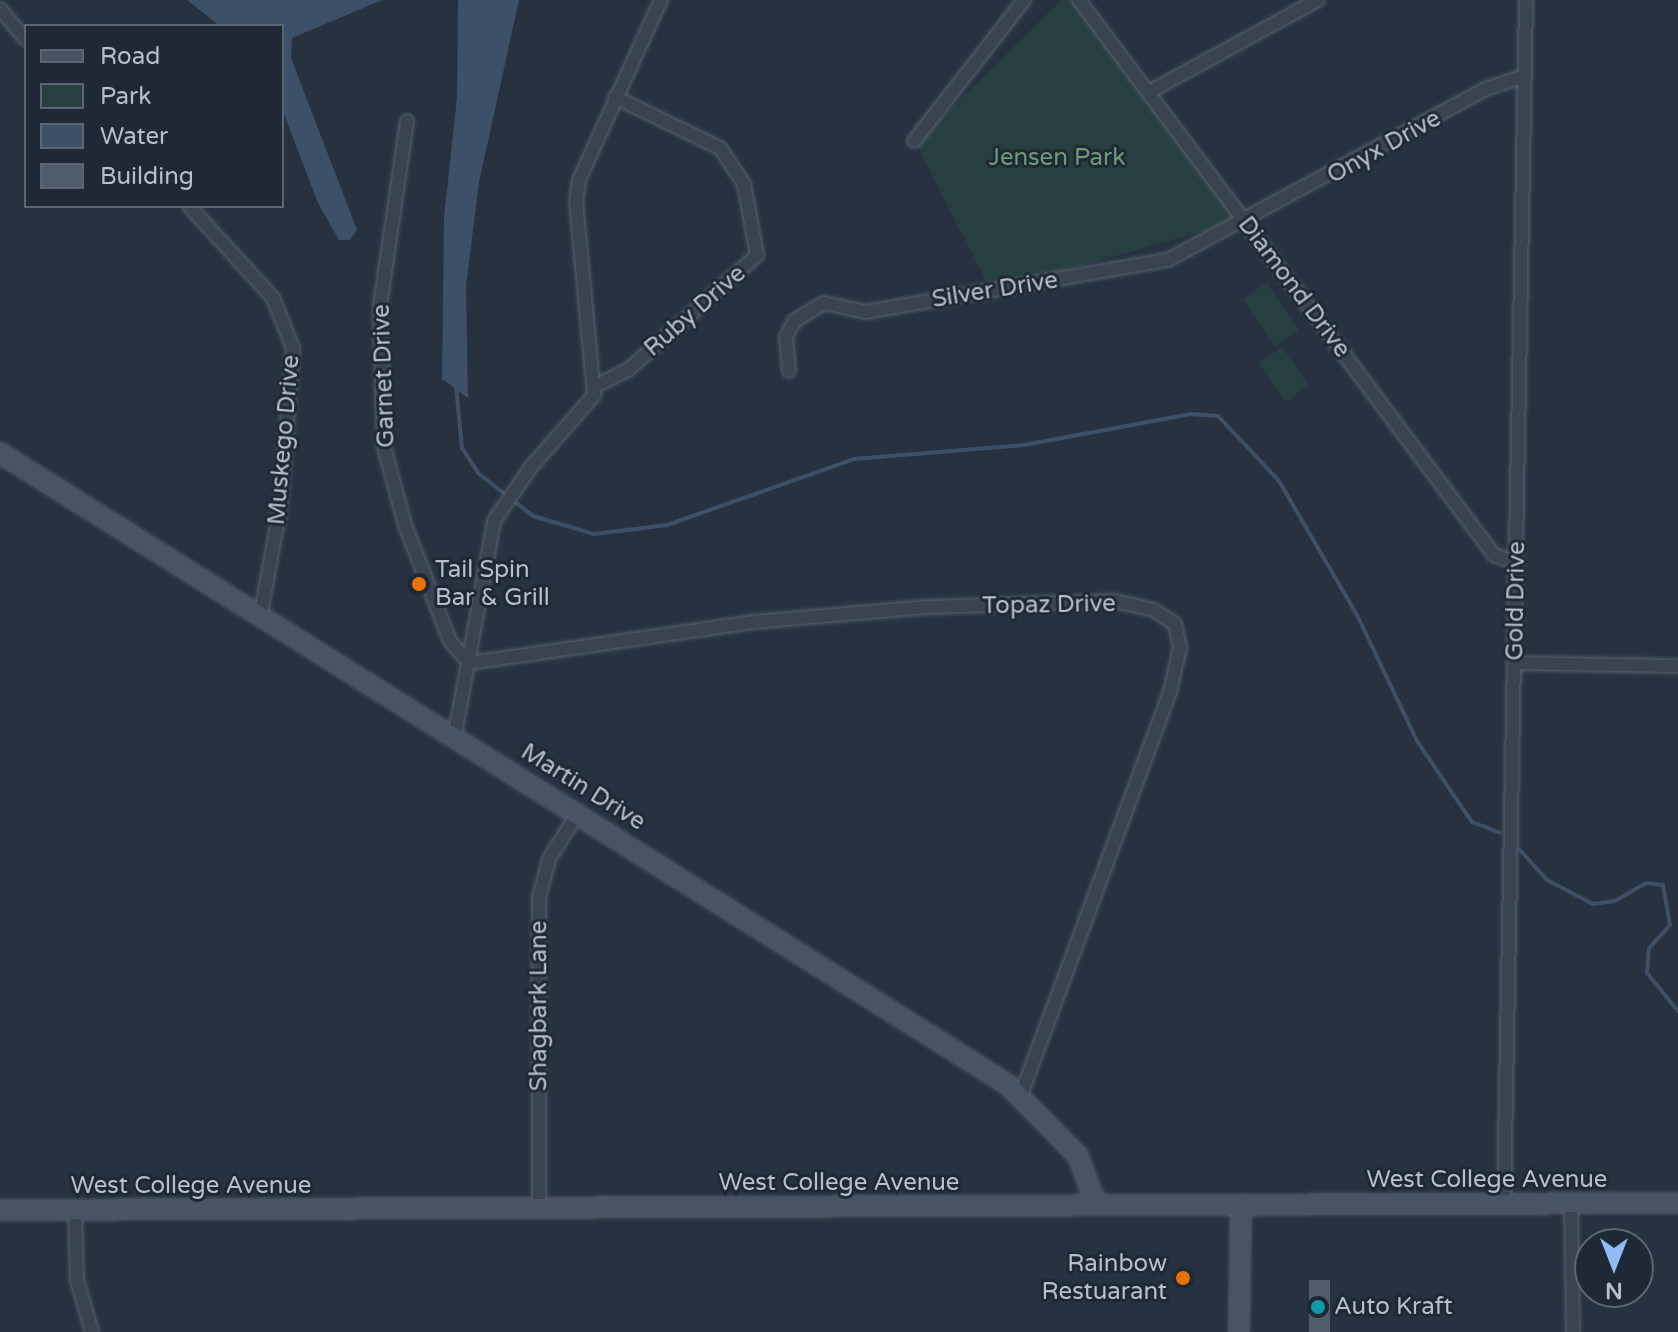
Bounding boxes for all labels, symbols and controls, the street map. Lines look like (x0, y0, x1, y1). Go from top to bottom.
legend (24, 24, 284, 208)
text: Road (100, 42, 160, 71)
text: Park (100, 82, 151, 111)
street label: Onyx Drive (1322, 104, 1446, 190)
text: Water (100, 122, 168, 151)
park label: Jensen Park (989, 144, 1125, 172)
text: Building (100, 162, 194, 191)
street label: Diamond Drive (1232, 211, 1356, 363)
street label: Ruby Drive (638, 259, 752, 363)
street label: Silver Drive (930, 266, 1060, 314)
street label: Garnet Drive (367, 304, 401, 448)
street label: Muskego Drive (262, 354, 306, 526)
street label: Gold Drive (1501, 541, 1531, 661)
place label: Tail Spin Bar & Grill (435, 556, 550, 612)
marker: Tail Spin Bar & Grill (410, 575, 428, 593)
street label: Topaz Drive (982, 589, 1116, 621)
street label: Martin Drive (516, 737, 650, 837)
street label: Shagbark Lane (525, 921, 553, 1091)
street label: West College Avenue (1367, 1166, 1607, 1194)
street label: West College Avenue (719, 1169, 959, 1197)
street label: West College Avenue (71, 1172, 311, 1200)
north arrow (1574, 1228, 1654, 1308)
place label: Rainbow Restuarant (1041, 1250, 1167, 1306)
marker: Rainbow Restuarant (1174, 1269, 1192, 1287)
text: N (1605, 1277, 1623, 1303)
place label: Auto Kraft (1334, 1293, 1453, 1321)
marker: Auto Kraft (1309, 1298, 1327, 1316)

